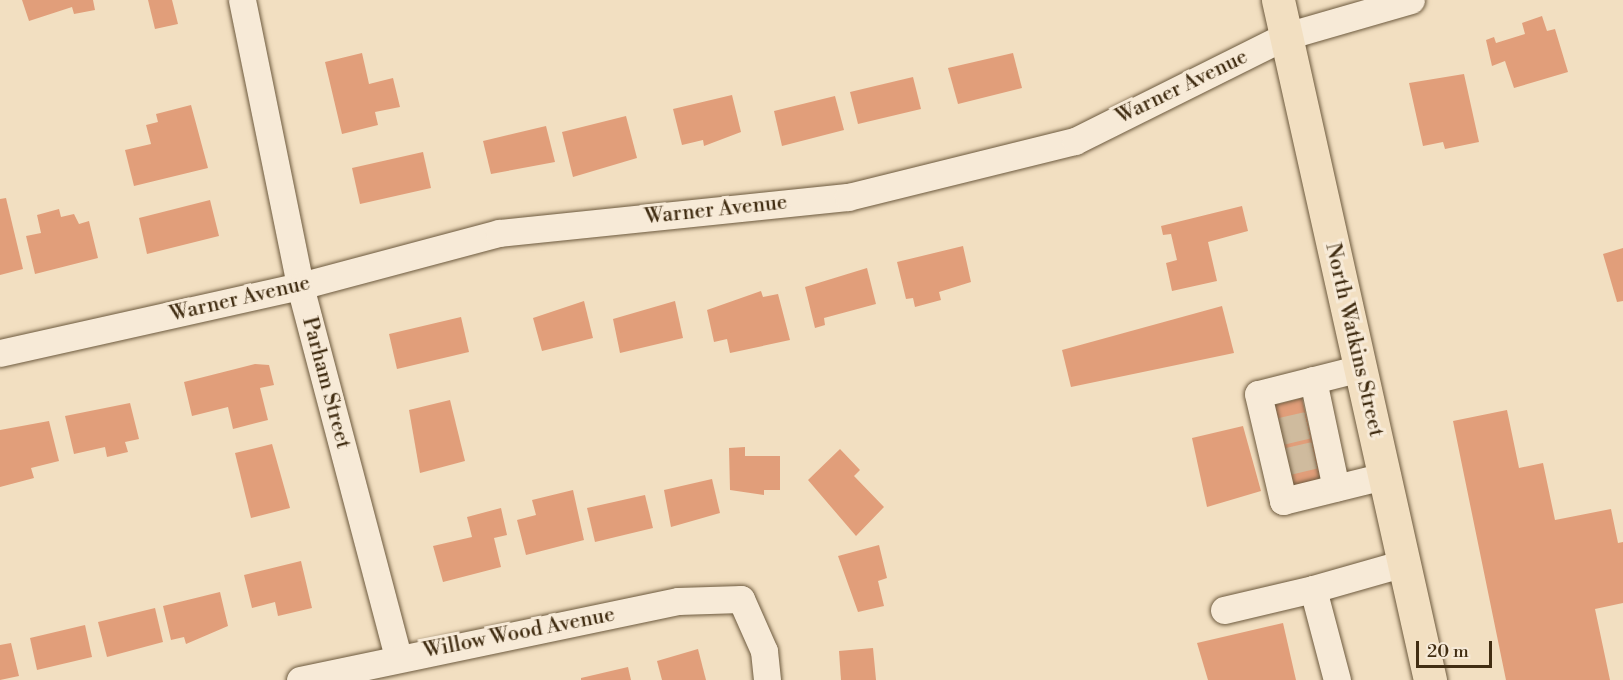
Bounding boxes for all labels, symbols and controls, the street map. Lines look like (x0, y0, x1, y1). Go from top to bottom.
street label: Warner Avenue (1112, 44, 1252, 130)
street label: Warner Avenue (643, 190, 789, 230)
street label: North Watkins Street (1319, 241, 1389, 439)
street label: Warner Avenue (167, 271, 313, 327)
street label: Parham Street (296, 314, 356, 452)
street label: Willow Wood Avenue (421, 602, 617, 664)
scale bar (1419, 629, 1496, 667)
text: 20 m (1427, 640, 1469, 663)

